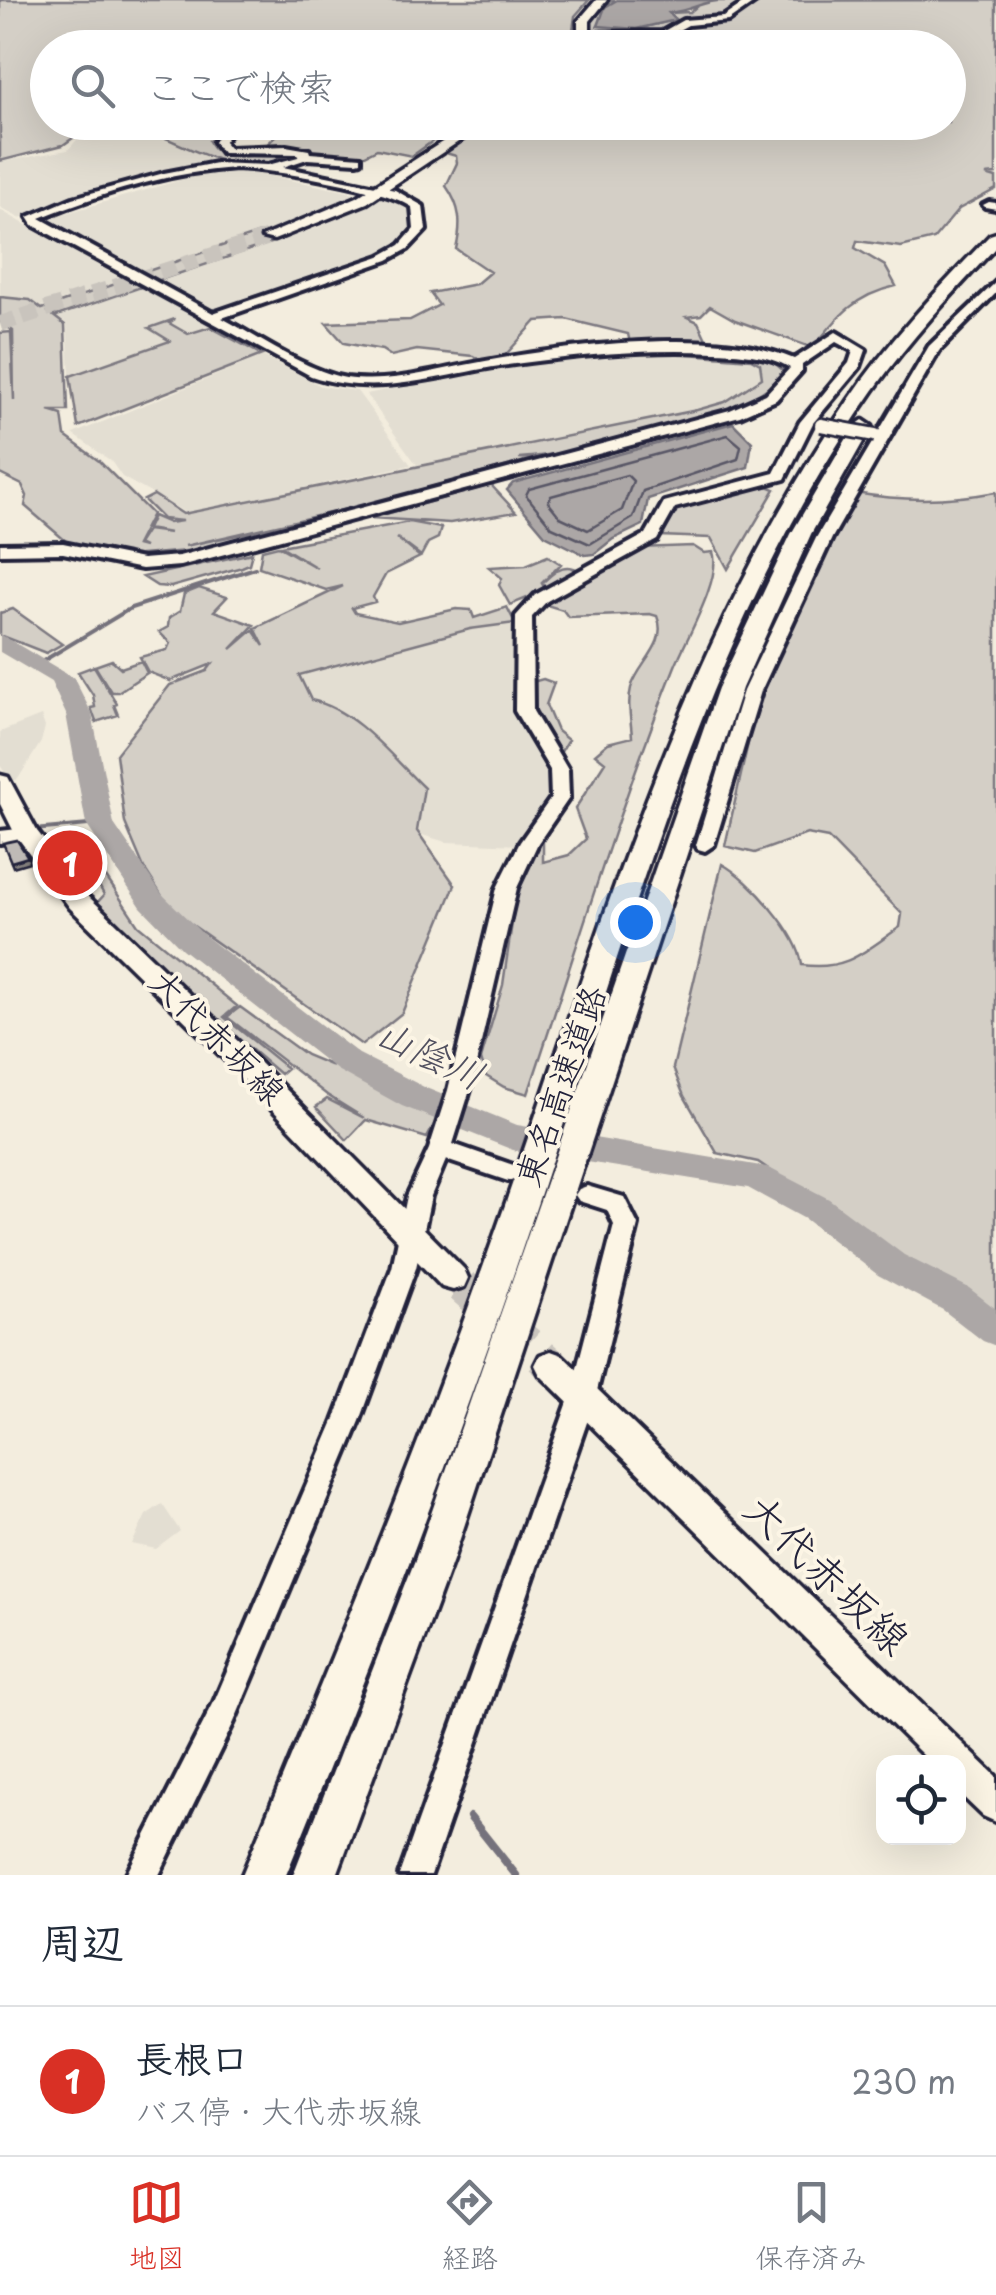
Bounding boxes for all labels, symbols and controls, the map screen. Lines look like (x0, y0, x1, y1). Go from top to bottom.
search box (30, 30, 966, 140)
text: ここで検索 (145, 57, 335, 114)
icon: search (65, 58, 120, 113)
pin: 1 (38, 826, 102, 900)
your location (610, 897, 661, 948)
street label: 大代赤坂線 (138, 955, 299, 1116)
street label: 東名高速道路 (499, 977, 618, 1193)
water label: 山陰川 (367, 1003, 495, 1103)
street label: 大代赤坂線 (731, 1477, 926, 1668)
map controls (876, 1755, 966, 1845)
button: locate (876, 1755, 966, 1845)
text: 周辺 (40, 1909, 124, 1972)
text: 長根口 (135, 2029, 249, 2086)
text: 1 (65, 2057, 80, 2105)
text: 230 m (851, 2057, 956, 2105)
text: バス停 · 大代赤坂線 (135, 2086, 421, 2134)
tab: 地図 (129, 2175, 185, 2278)
tab: 経路 (442, 2175, 498, 2278)
tab: 保存済み (755, 2175, 867, 2278)

